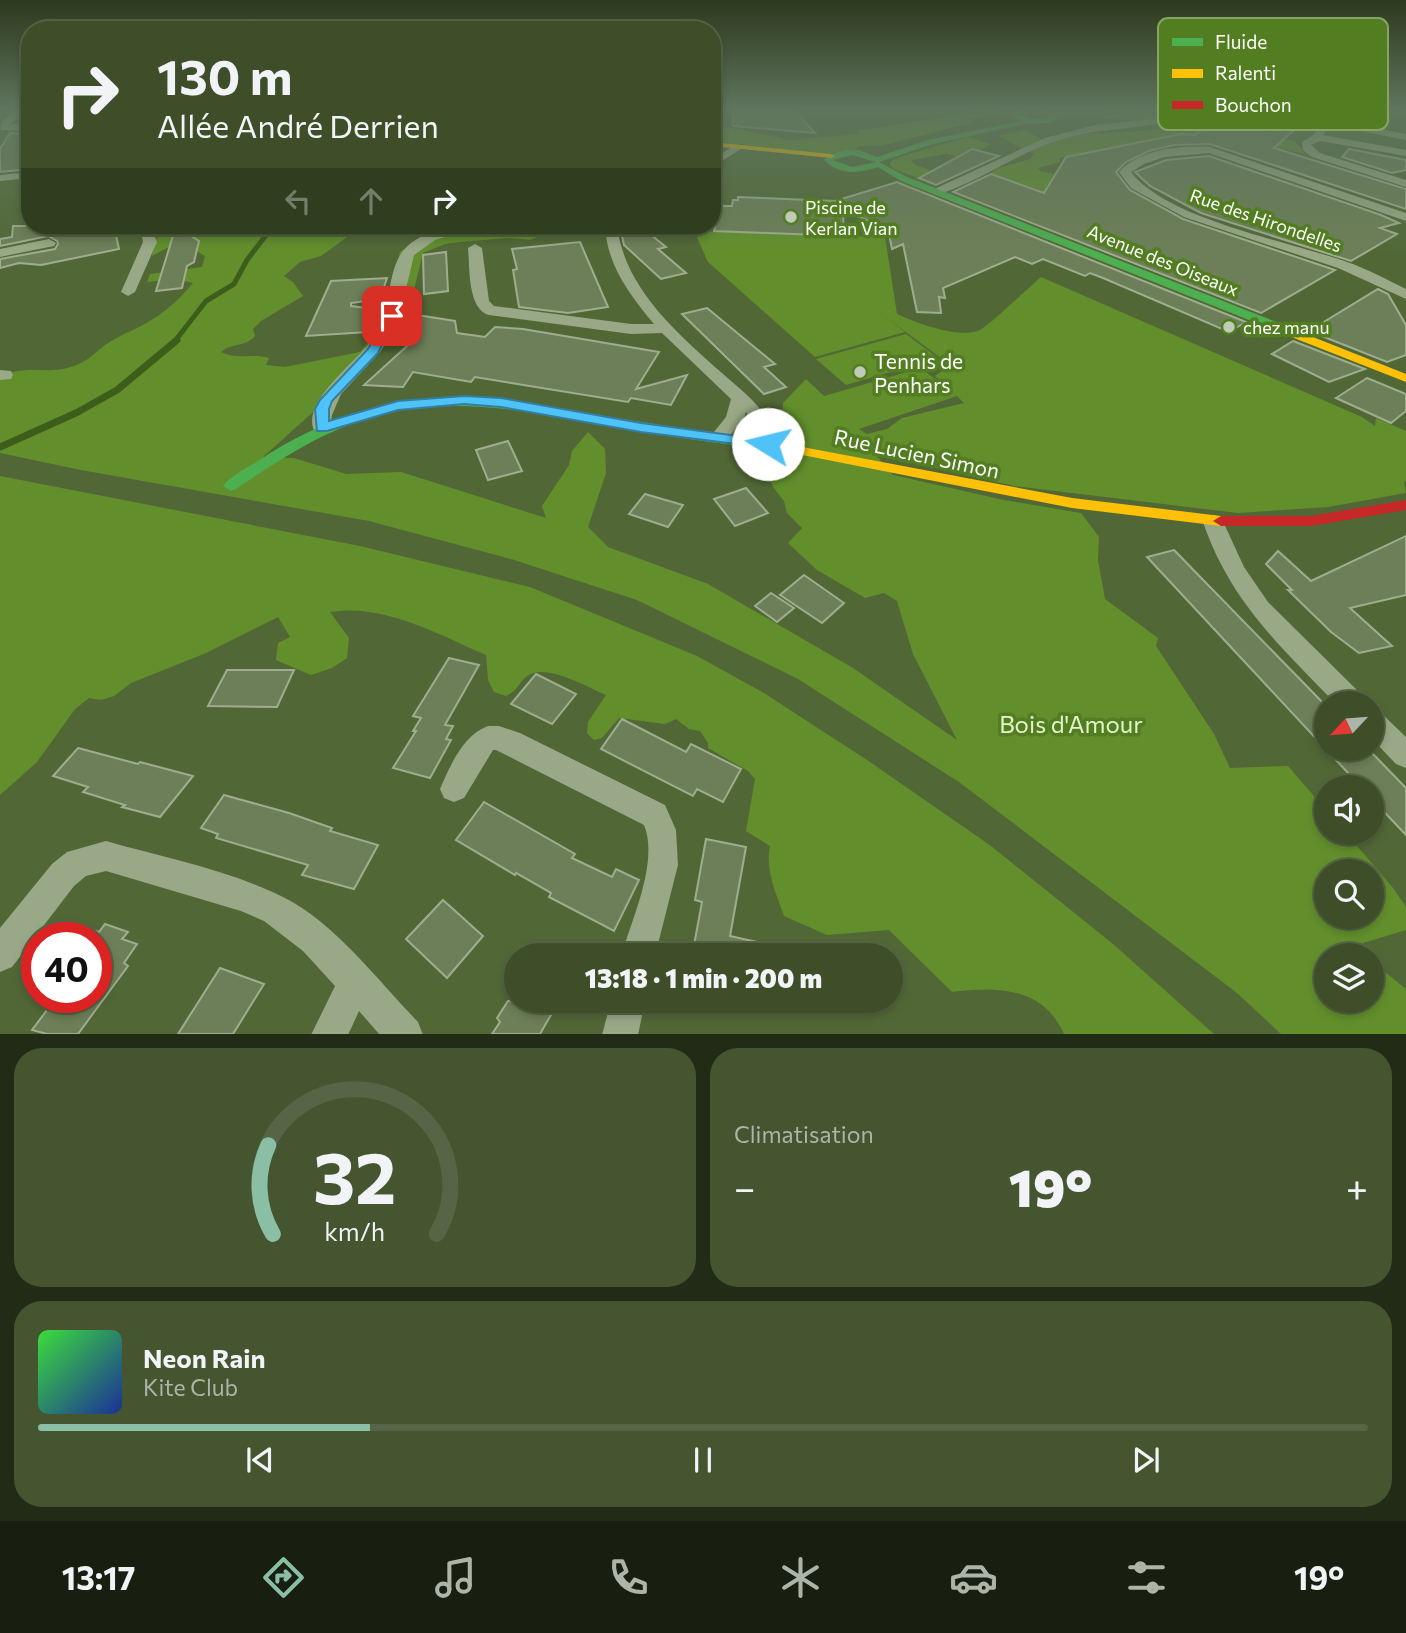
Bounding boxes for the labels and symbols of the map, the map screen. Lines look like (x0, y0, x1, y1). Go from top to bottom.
legend (1158, 18, 1388, 130)
text: Fluide (1215, 30, 1267, 53)
text: Ralenti (1215, 61, 1276, 84)
text: Bouchon (1215, 93, 1292, 116)
street label: Rue des Hirondelles (1187, 184, 1345, 256)
place label: Piscine de Kerlan Vian (805, 196, 898, 239)
marker: Piscine de Kerlan Vian (783, 209, 799, 225)
street label: Avenue des Oiseaux (1084, 220, 1242, 301)
pin (362, 286, 422, 346)
place label: chez manu (1243, 316, 1330, 338)
marker: chez manu (1221, 319, 1237, 335)
place label: Tennis de Penhars (874, 348, 963, 397)
marker: Tennis de Penhars (852, 364, 868, 380)
position arrow (731, 407, 805, 481)
street label: Rue Lucien Simon (832, 423, 1002, 483)
north arrow (1314, 691, 1384, 761)
park label: Bois d'Amour (999, 709, 1143, 738)
speed limit sign: 40 (21, 922, 112, 1013)

